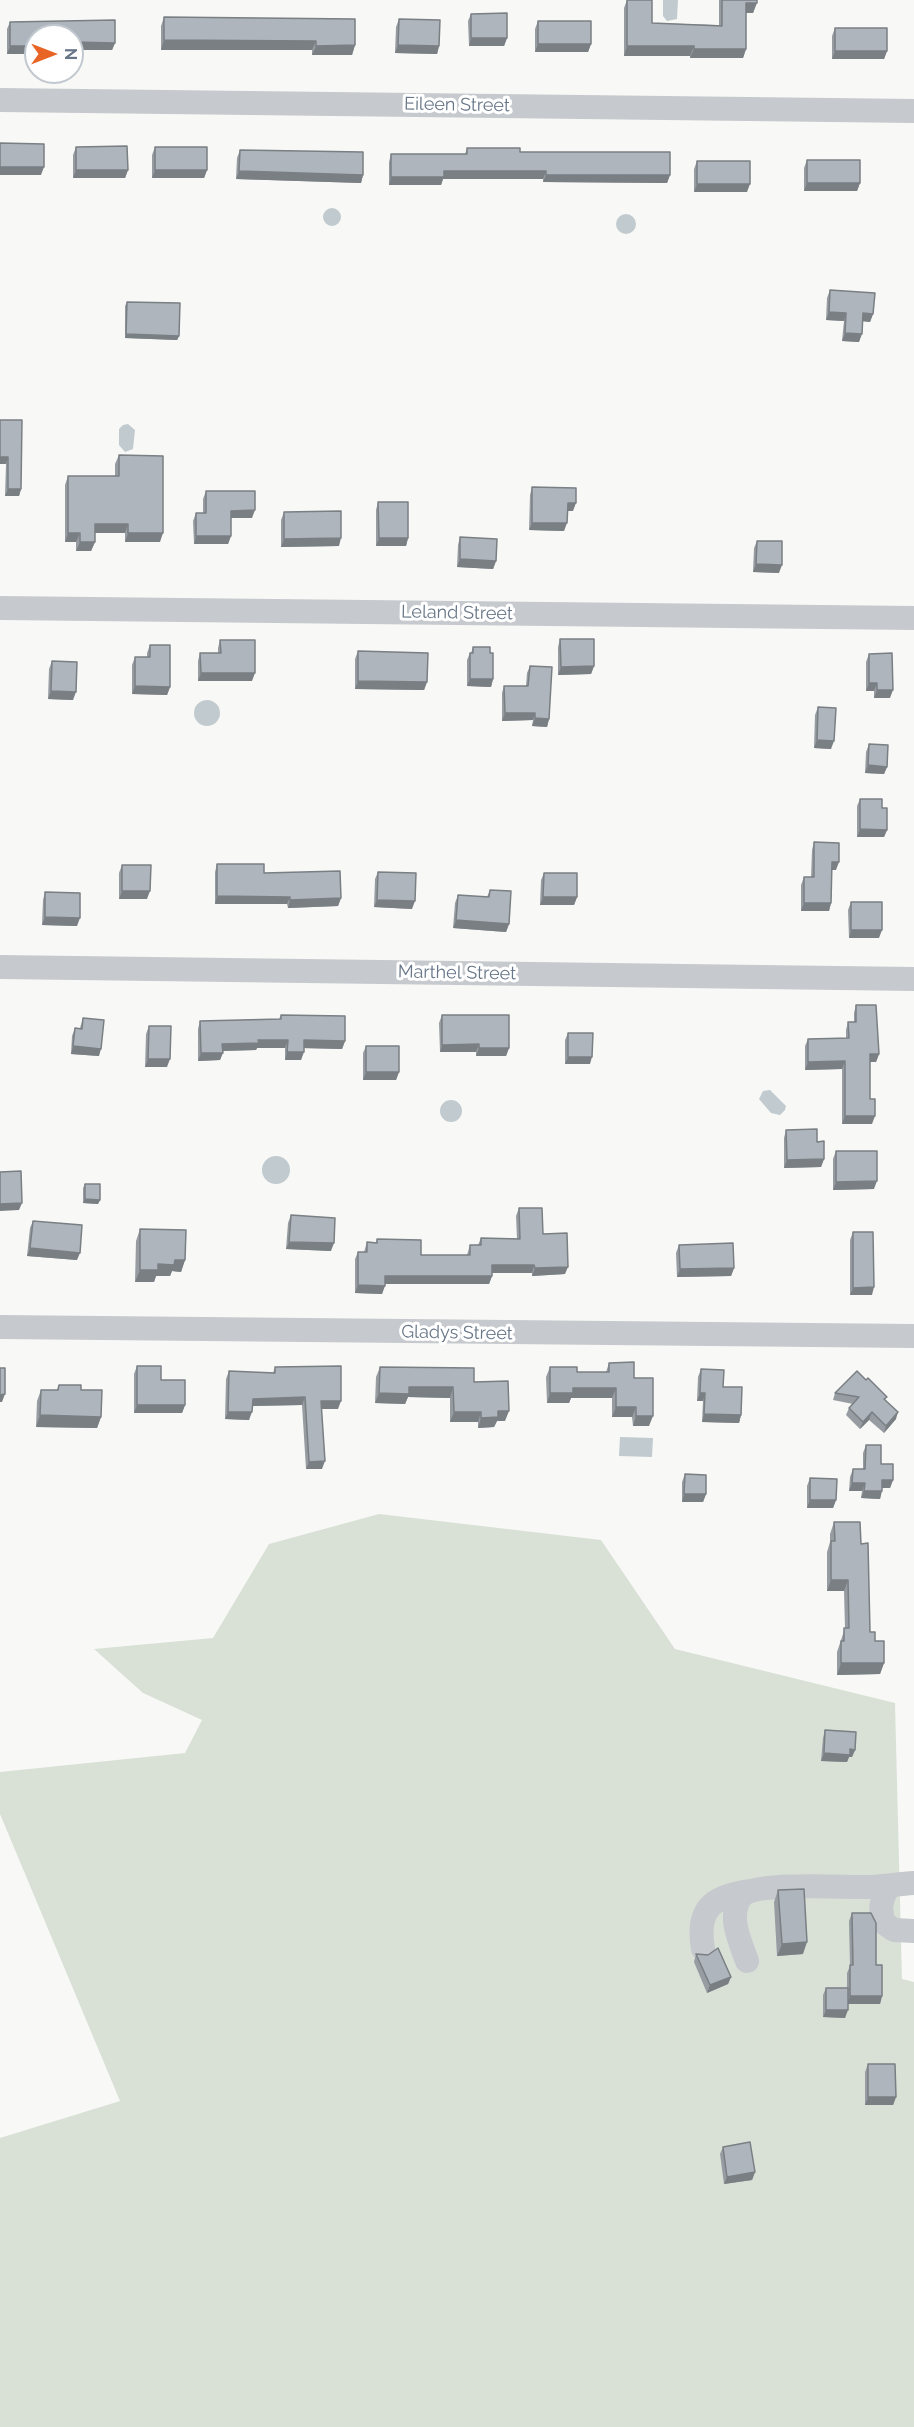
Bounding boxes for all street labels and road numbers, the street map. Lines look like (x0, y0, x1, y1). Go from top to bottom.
street label: Eileen Street (404, 93, 510, 117)
street label: Leland Street (401, 601, 513, 625)
street label: Marthel Street (398, 961, 516, 985)
street label: Gladys Street (401, 1321, 513, 1345)

